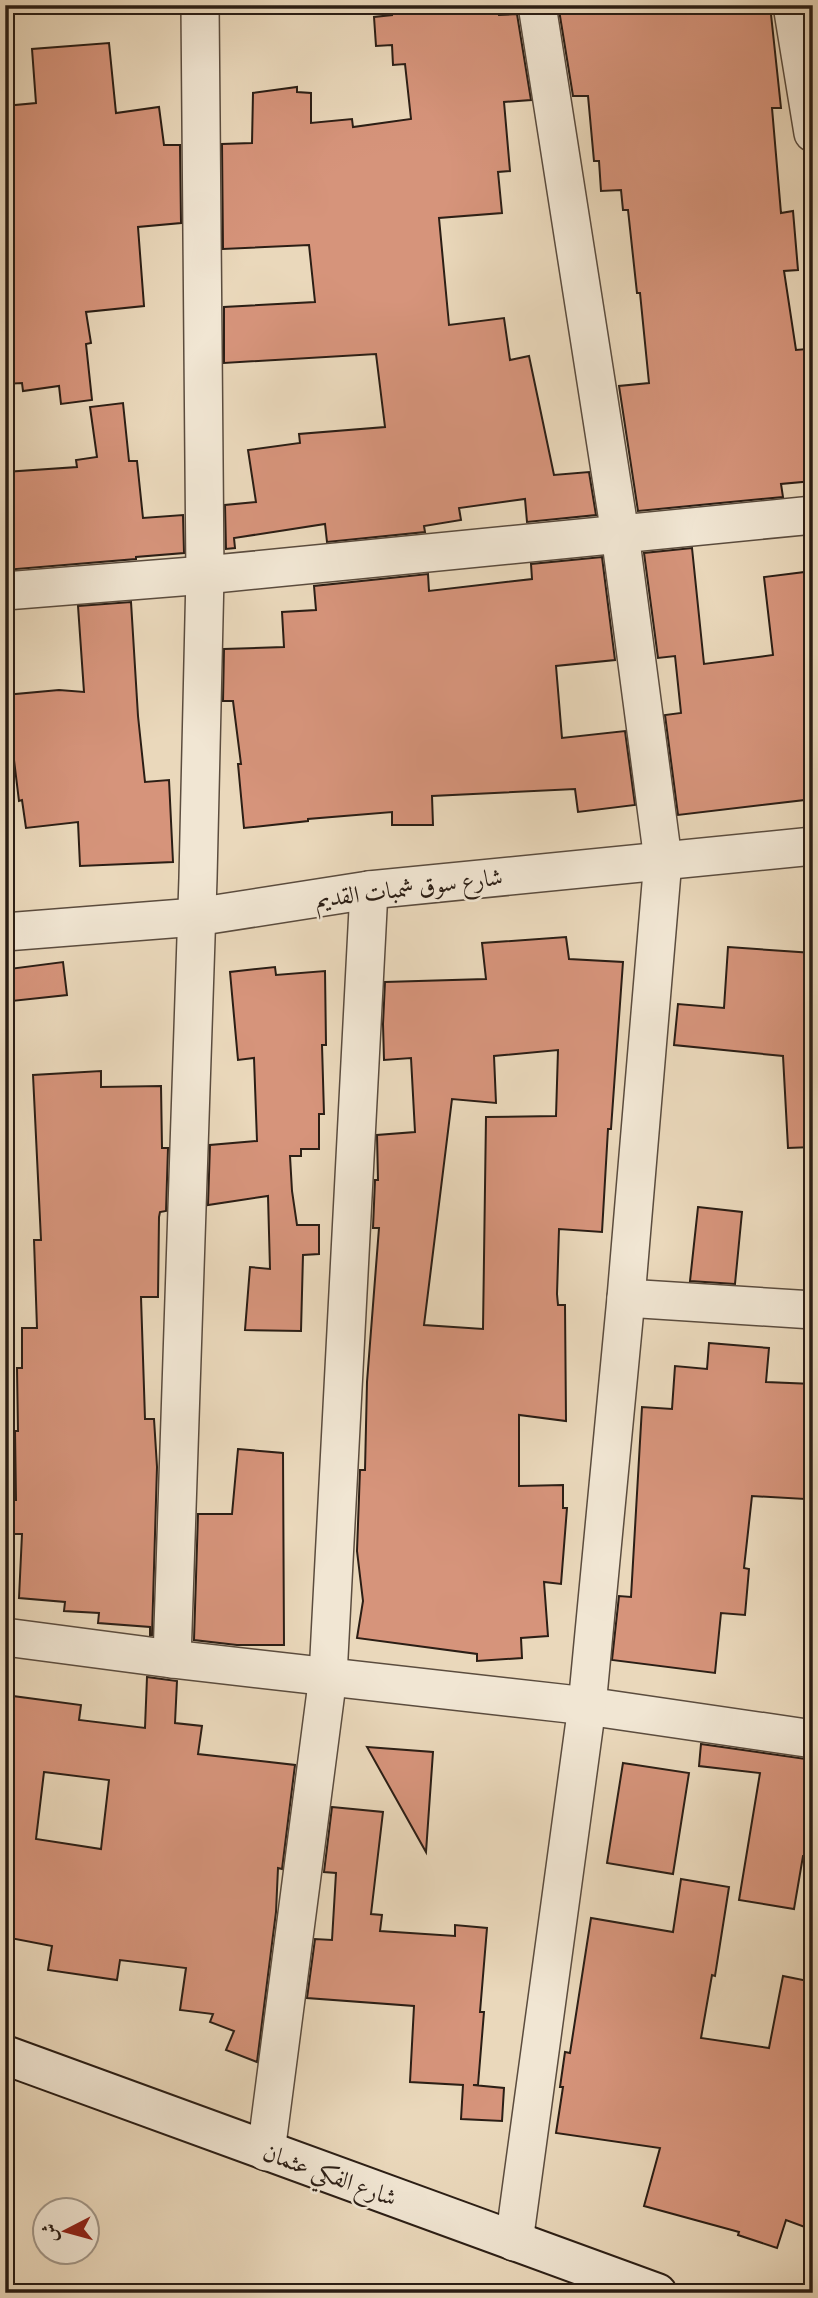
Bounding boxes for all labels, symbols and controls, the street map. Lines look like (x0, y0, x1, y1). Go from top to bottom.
street label: شارع سوق شمبات القديم (313, 861, 505, 920)
street label: شارع الفكي عثمان (257, 2136, 401, 2220)
north arrow (32, 2196, 102, 2266)
text: ش (36, 2222, 64, 2243)

